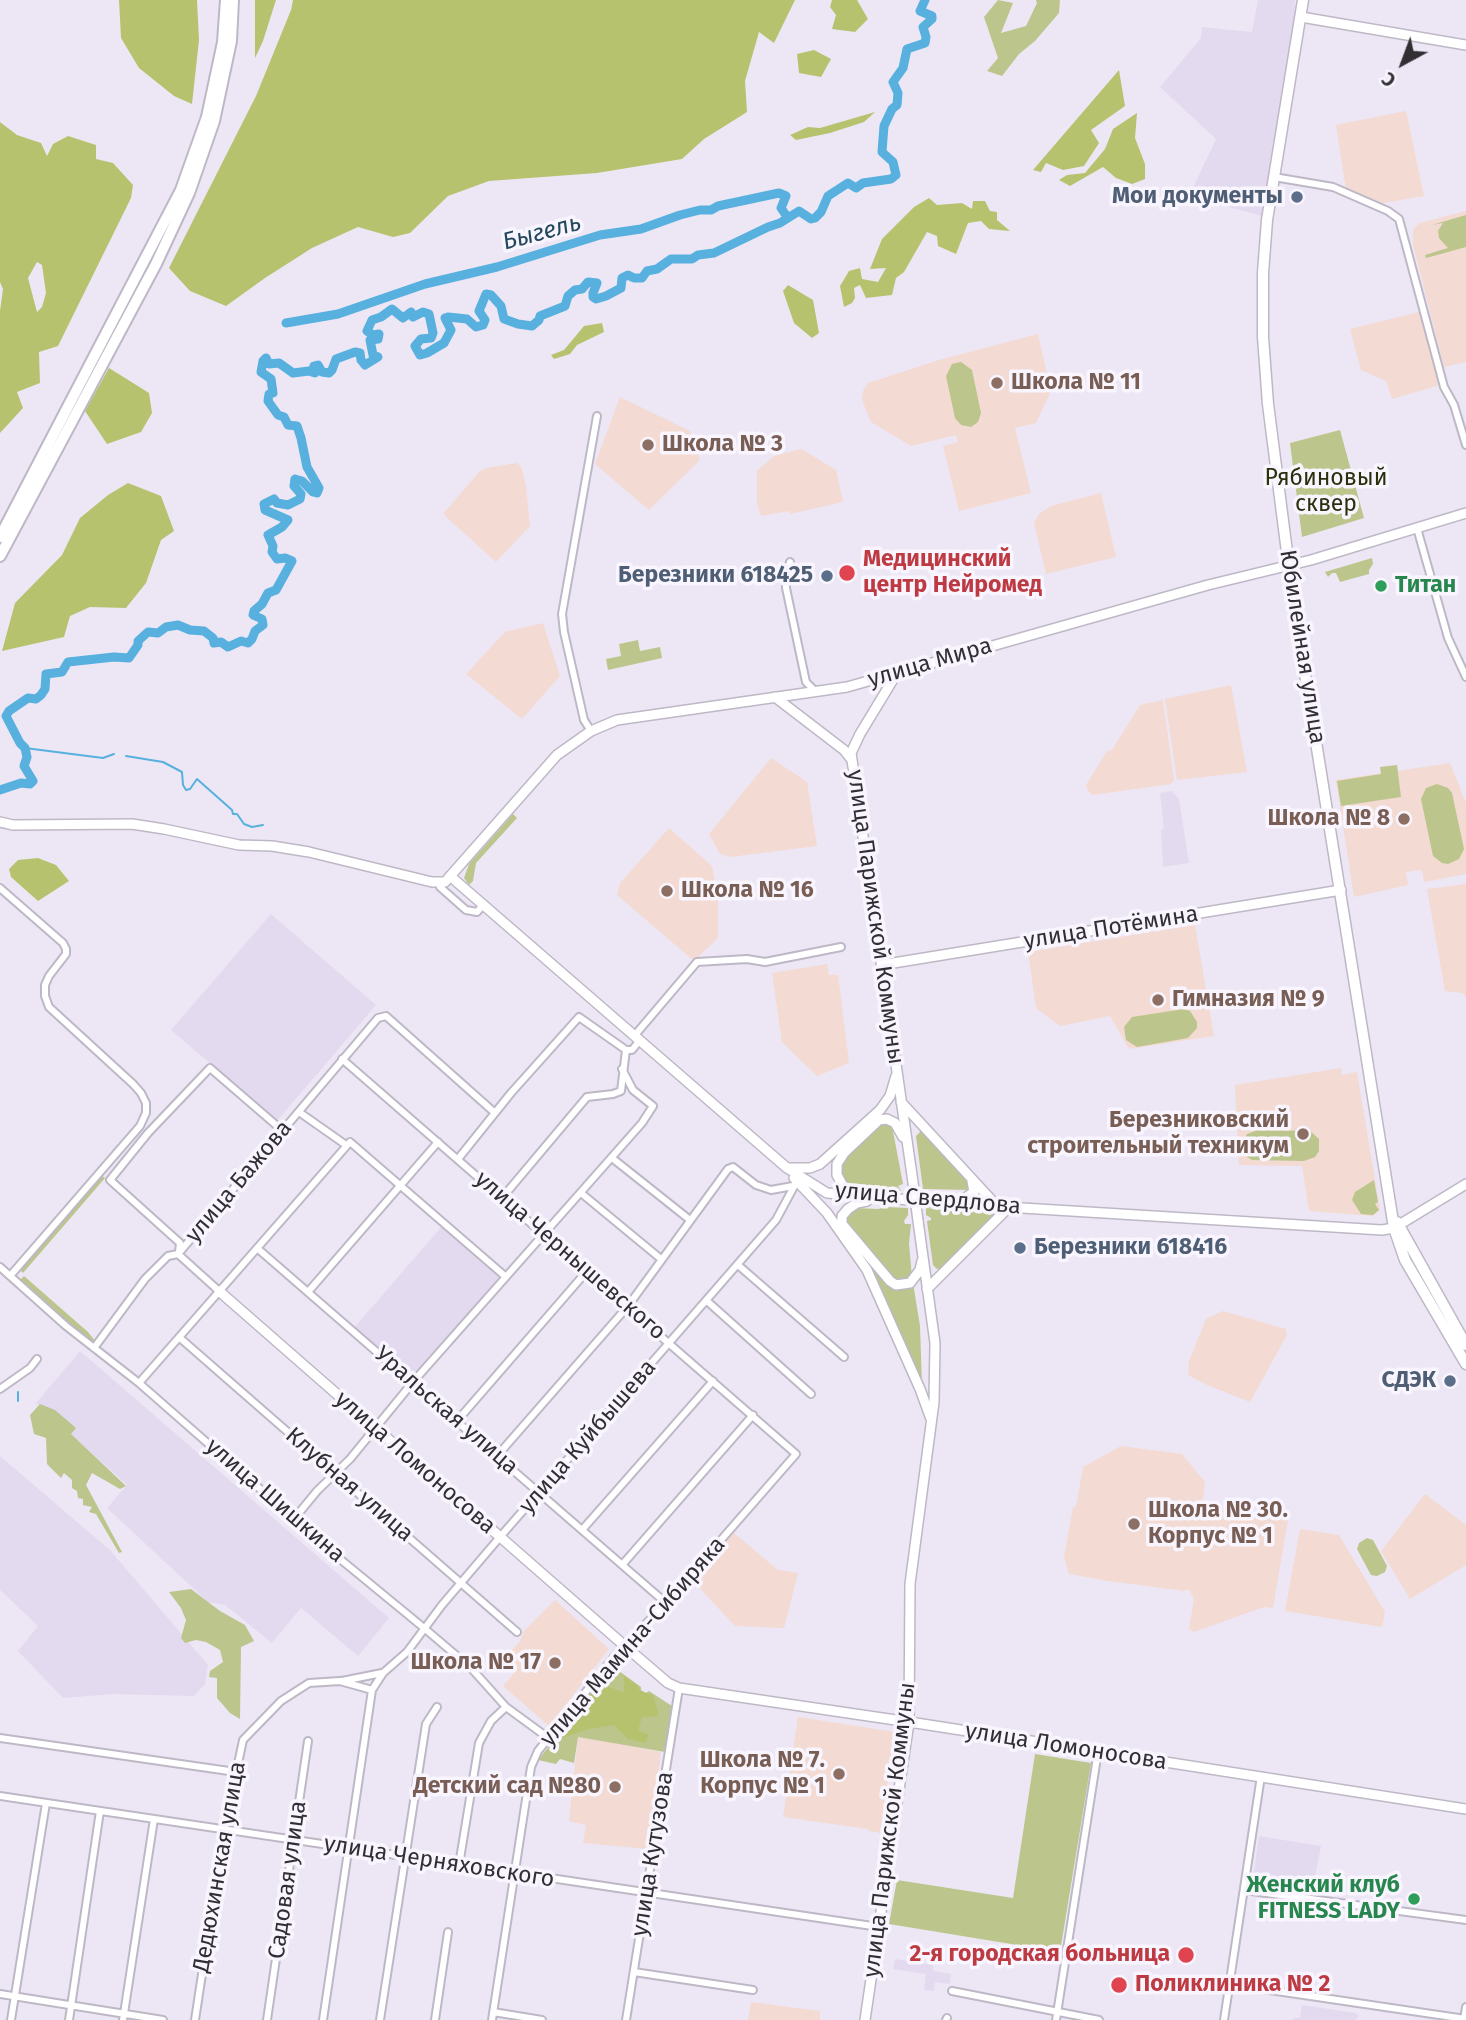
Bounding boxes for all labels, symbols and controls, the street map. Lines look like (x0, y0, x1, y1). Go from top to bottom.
north arrow (1368, 28, 1438, 98)
text: С (1377, 67, 1401, 91)
place label: Мои документы (1112, 183, 1283, 211)
marker: Мои документы (1289, 189, 1305, 205)
water label: Быгель (500, 209, 584, 257)
place label: Школа № 11 (1011, 369, 1141, 397)
marker: Школа № 11 (989, 375, 1005, 391)
place label: Школа № 3 (662, 431, 783, 459)
marker: Школа № 3 (640, 437, 656, 453)
park label: Рябиновый сквер (1265, 465, 1387, 519)
place label: Медицинский центр Нейромед (863, 546, 1042, 600)
street label: Юбилейная улица (1273, 548, 1331, 746)
place label: Березники 618425 (618, 562, 813, 590)
marker: Медицинский центр Нейромед (837, 563, 857, 583)
marker: Березники 618425 (819, 568, 835, 584)
place label: Титан (1395, 572, 1456, 600)
marker: Титан (1373, 578, 1389, 594)
street label: улица Мира (865, 632, 995, 694)
street label: улица Парижской Коммуны (841, 768, 909, 1066)
place label: Школа № 8 (1268, 805, 1390, 833)
marker: Школа № 8 (1396, 811, 1412, 827)
place label: Школа № 16 (681, 877, 814, 905)
marker: Школа № 16 (659, 883, 675, 899)
street label: улица Потёмина (1022, 901, 1200, 955)
place label: Гимназия № 9 (1172, 986, 1325, 1014)
marker: Гимназия № 9 (1150, 992, 1166, 1008)
place label: Березниковский строительный техникум (1027, 1107, 1289, 1161)
street label: улица Бажова (180, 1115, 298, 1249)
marker: Березниковский строительный техникум (1295, 1126, 1311, 1142)
street label: улица Чернышевского (469, 1166, 671, 1346)
street label: улица Свердлова (834, 1177, 1022, 1221)
place label: Березники 618416 (1034, 1234, 1227, 1262)
marker: Березники 618416 (1012, 1240, 1028, 1256)
street label: Уральская улица (368, 1341, 524, 1481)
street label: улица Куйбышева (514, 1354, 662, 1520)
place label: СДЭК (1382, 1367, 1436, 1395)
marker: СДЭК (1442, 1373, 1458, 1389)
street label: улица Ломоносова (329, 1386, 501, 1540)
street label: Клубная улица (279, 1422, 419, 1548)
street label: улица Шишкина (200, 1433, 350, 1569)
place label: Школа № 30. Корпус № 1 (1148, 1497, 1288, 1551)
marker: Школа № 30. Корпус № 1 (1126, 1516, 1142, 1532)
street label: улица Мамина-Сибиряка (534, 1532, 732, 1752)
place label: Школа № 17 (410, 1649, 541, 1677)
marker: Школа № 17 (547, 1655, 563, 1671)
street label: улица Парижской Коммуны (858, 1681, 922, 1979)
street label: улица Ломоносова (963, 1717, 1169, 1777)
place label: Школа № 7. Корпус № 1 (700, 1747, 825, 1801)
street label: Дедюхинская улица (188, 1759, 252, 1975)
marker: Школа № 7. Корпус № 1 (831, 1766, 847, 1782)
street label: улица Кутузова (626, 1770, 680, 1938)
place label: Детский сад №80 (413, 1773, 601, 1801)
marker: Детский сад №80 (607, 1779, 623, 1795)
street label: Садовая улица (263, 1799, 313, 1961)
street label: улица Черняховского (322, 1830, 556, 1894)
place label: Женский клуб FITNESS LADY (1246, 1872, 1400, 1926)
marker: Женский клуб FITNESS LADY (1406, 1891, 1422, 1907)
place label: 2-я городская больница (909, 1941, 1170, 1969)
marker: 2-я городская больница (1176, 1945, 1196, 1965)
place label: Поликлиника № 2 (1135, 1971, 1330, 1999)
marker: Поликлиника № 2 (1109, 1975, 1129, 1995)

